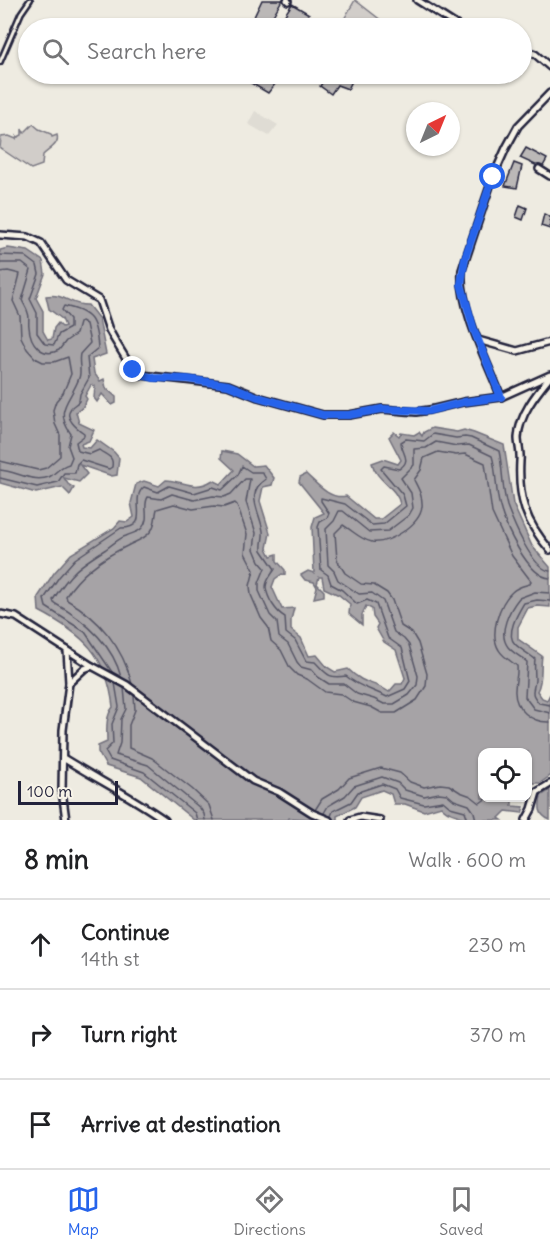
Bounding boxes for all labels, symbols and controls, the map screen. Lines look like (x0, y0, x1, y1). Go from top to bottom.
search box (18, 18, 532, 84)
icon: search (39, 35, 72, 68)
text: Search here (87, 37, 206, 65)
north arrow (406, 102, 460, 156)
route start (479, 163, 505, 189)
route end (119, 356, 145, 382)
map controls (478, 748, 532, 802)
button: locate (478, 748, 532, 802)
scale bar (18, 778, 118, 806)
text: 100 m (27, 781, 72, 801)
text: 8 min (24, 843, 89, 876)
text: Walk · 600 m (408, 847, 526, 872)
text: Continue (81, 918, 170, 946)
icon: ahead (24, 928, 57, 961)
text: 230 m (468, 932, 526, 957)
text: 14th st (81, 946, 139, 971)
icon: right (24, 1018, 57, 1051)
text: Turn right (81, 1020, 177, 1048)
text: 370 m (469, 1022, 526, 1047)
icon: arrive (24, 1108, 57, 1141)
text: Arrive at destination (81, 1110, 281, 1138)
tab: Map (67, 1183, 100, 1239)
tab: Directions (233, 1183, 306, 1239)
tab: Saved (439, 1183, 483, 1239)

